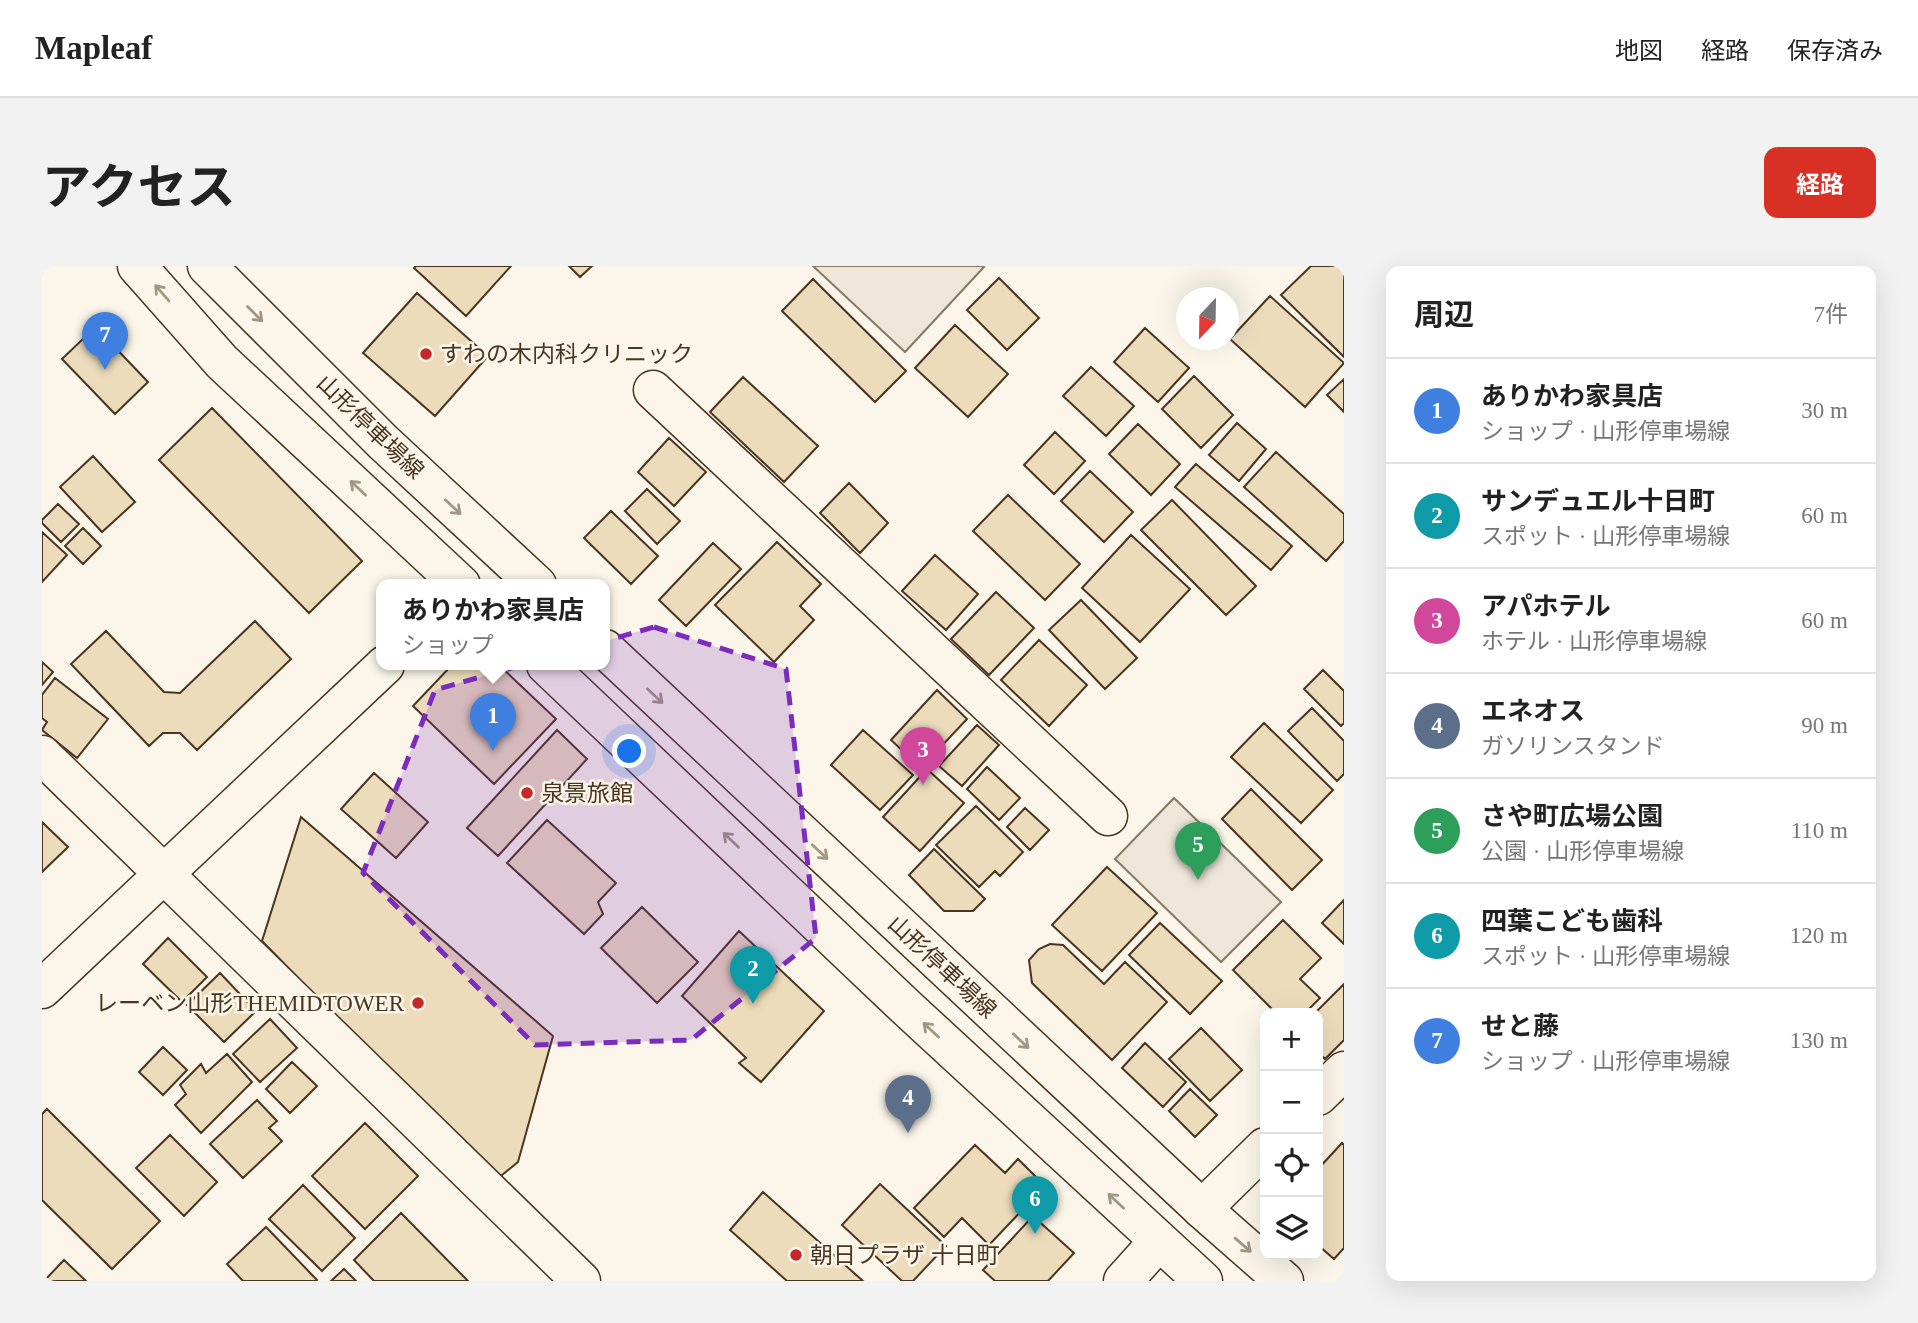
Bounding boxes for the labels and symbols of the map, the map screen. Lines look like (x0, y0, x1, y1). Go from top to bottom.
one-way arrow (154, 285, 170, 303)
north arrow (1176, 287, 1239, 350)
one-way arrow (246, 306, 263, 323)
pin: 7 (82, 312, 128, 370)
place label: すわの木内科クリニック (440, 342, 693, 367)
marker: すわの木内科クリニック (418, 346, 434, 362)
street label: 山形停車場線 (312, 370, 428, 484)
one-way arrow (350, 480, 367, 497)
one-way arrow (444, 499, 462, 515)
one-way arrow (646, 687, 663, 704)
pin: 1 (470, 693, 516, 751)
pin: 3 (900, 727, 946, 785)
your location (612, 734, 646, 768)
place label: 泉景旅館 (541, 781, 633, 806)
marker: 泉景旅館 (519, 785, 535, 801)
pin: 5 (1175, 822, 1221, 880)
one-way arrow (722, 832, 739, 849)
one-way arrow (811, 843, 828, 860)
street label: 山形停車場線 (883, 911, 1001, 1023)
pin: 2 (730, 946, 776, 1004)
place label: レーベン山形THEMIDTOWER (95, 991, 405, 1016)
marker: レーベン山形THEMIDTOWER (410, 995, 426, 1011)
one-way arrow (923, 1022, 940, 1039)
one-way arrow (1012, 1033, 1029, 1050)
pin: 4 (885, 1075, 931, 1133)
pin: 6 (1012, 1176, 1058, 1234)
one-way arrow (1108, 1193, 1125, 1210)
one-way arrow (1234, 1237, 1252, 1253)
place label: 朝日プラザ 十日町 (810, 1243, 1000, 1268)
marker: 朝日プラザ 十日町 (788, 1247, 804, 1263)

